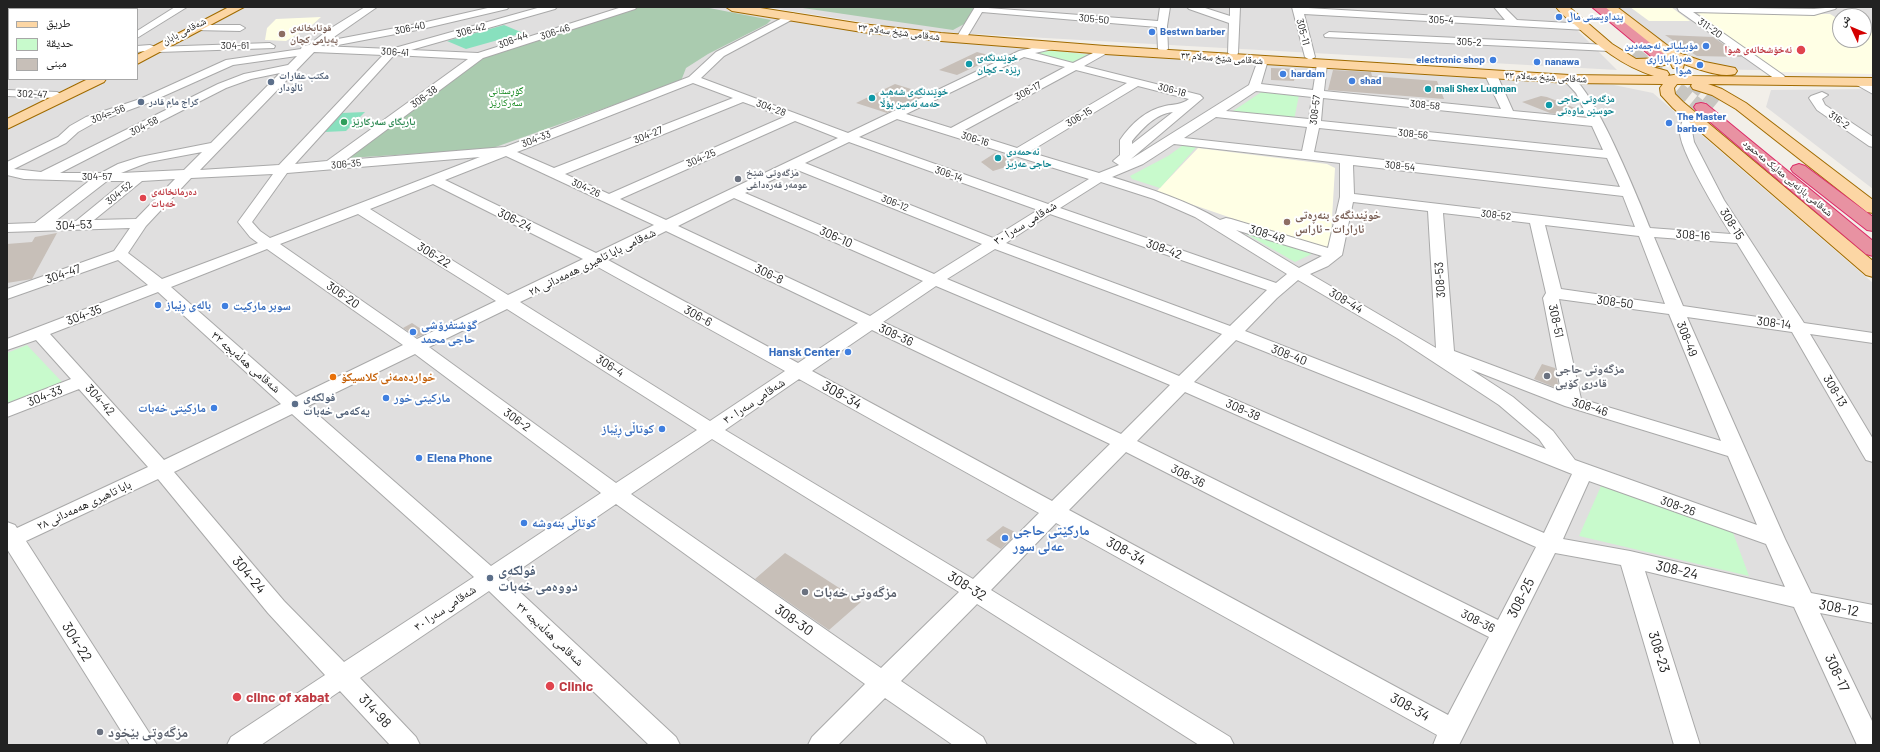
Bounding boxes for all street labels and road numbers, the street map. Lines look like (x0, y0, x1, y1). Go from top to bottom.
street label: 305-50 (1078, 12, 1110, 26)
street label: 305-4 (1428, 13, 1454, 27)
street label: شەقامی بابان (160, 15, 208, 47)
street label: 311-20 (1695, 15, 1725, 41)
street label: 305-11 (1294, 17, 1312, 47)
street label: 306-40 (394, 19, 426, 37)
street label: 306-42 (455, 20, 487, 40)
street label: شەقامی شێخ سەلام ٣٣ (857, 21, 941, 43)
street label: 306-46 (539, 22, 571, 42)
street label: 306-44 (496, 29, 530, 51)
street label: 305-2 (1456, 35, 1482, 49)
street label: 304-61 (221, 40, 249, 52)
street label: 306-41 (381, 45, 409, 59)
street label: شەقامی شێخ سەلام ٣٣ (1181, 49, 1263, 67)
street label: شەقامی شێخ سەلام ٣٣ (1505, 69, 1587, 85)
street label: 306-17 (1013, 79, 1043, 103)
street label: 306-18 (1157, 81, 1187, 99)
street label: 306-38 (408, 83, 440, 111)
street label: 302-47 (17, 87, 47, 101)
street label: 308-57 (1307, 94, 1323, 126)
street label: 304-28 (754, 97, 788, 119)
street label: 308-58 (1409, 97, 1441, 113)
street label: 304=-56 (89, 102, 127, 126)
street label: 306-15 (1064, 105, 1094, 129)
street label: 316-2 (1826, 108, 1852, 132)
street label: 304-58 (128, 114, 160, 138)
street label: 304-27 (632, 124, 664, 146)
street label: 308-56 (1397, 126, 1429, 142)
street label: 304-33 (520, 128, 552, 150)
street label: 306-16 (960, 129, 990, 149)
street label: شەقامی بازنەیی مەلیک مەحمود (1741, 137, 1835, 219)
street label: 304-25 (685, 146, 717, 170)
street label: 306-35 (330, 157, 362, 171)
street label: 308-54 (1384, 158, 1416, 174)
street label: 306-14 (933, 164, 965, 184)
street label: 304-57 (82, 171, 112, 183)
street label: 304-26 (570, 176, 602, 200)
street label: 304-52 (103, 179, 135, 207)
street label: 306-12 (879, 192, 911, 214)
street label: شەقامی سەرا ٣٠ (991, 198, 1059, 248)
street label: 306-24 (495, 205, 535, 235)
street label: 308-15 (1717, 206, 1747, 242)
street label: 308-52 (1480, 207, 1512, 223)
street label: 304-53 (55, 217, 93, 233)
street label: 308-48 (1247, 222, 1287, 246)
street label: 306-10 (817, 223, 855, 251)
street label: شەقامی بابا تاهیری هەمەدانی ٢٨ (526, 225, 658, 299)
street label: 308-16 (1675, 227, 1711, 243)
street label: 308-42 (1144, 236, 1184, 262)
street label: 306-22 (415, 239, 453, 271)
street label: 304-47 (44, 261, 82, 287)
street label: 306-8 (752, 261, 786, 287)
street label: 308-53 (1432, 261, 1448, 299)
street label: 306-20 (324, 278, 362, 312)
street label: 308-44 (1326, 285, 1366, 317)
street label: 308-50 (1596, 292, 1634, 312)
street label: 304-35 (64, 302, 104, 328)
street label: 306-6 (681, 302, 715, 330)
street label: 308-51 (1545, 303, 1567, 339)
street label: 308-14 (1756, 314, 1792, 332)
street label: 308-49 (1673, 319, 1701, 359)
street label: 308-36 (877, 321, 915, 349)
street label: شەقامی هەڵەبجە ٣٢ (208, 328, 284, 396)
street label: 308-40 (1269, 342, 1309, 368)
street label: 306-4 (593, 352, 627, 380)
street label: 308-13 (1820, 373, 1850, 409)
street label: شەقامی سەرا ٣٠ (720, 375, 788, 427)
street label: 308-34 (819, 377, 865, 413)
street label: 304-42 (82, 381, 118, 419)
street label: 304-33 (25, 382, 65, 410)
street label: 308-46 (1570, 395, 1610, 419)
street label: 308-38 (1223, 396, 1263, 424)
street label: 306-2 (501, 405, 533, 435)
street label: 308-36 (1169, 461, 1207, 491)
street label: بابا تاهیری هەمەدانی ٢٨ (35, 477, 133, 533)
street label: 308-26 (1658, 493, 1698, 519)
street label: 308-34 (1103, 533, 1149, 569)
street label: 304-24 (229, 553, 269, 597)
street label: 308-24 (1654, 557, 1700, 583)
street label: 308-32 (944, 568, 990, 604)
street label: 308-25 (1504, 575, 1538, 621)
street label: شەقامی سەرا ٣٠ (411, 582, 479, 634)
street label: 308-12 (1818, 596, 1860, 620)
street label: شەقامی هەڵەبجە ٣٢ (513, 599, 587, 669)
street label: 308-30 (772, 601, 816, 639)
street label: 308-36 (1459, 606, 1497, 636)
street label: 304-22 (58, 619, 96, 665)
street label: 308-23 (1645, 629, 1673, 675)
street label: 308-17 (1821, 652, 1853, 694)
street label: 308-34 (1387, 689, 1433, 725)
street label: 314-98 (355, 691, 395, 731)

